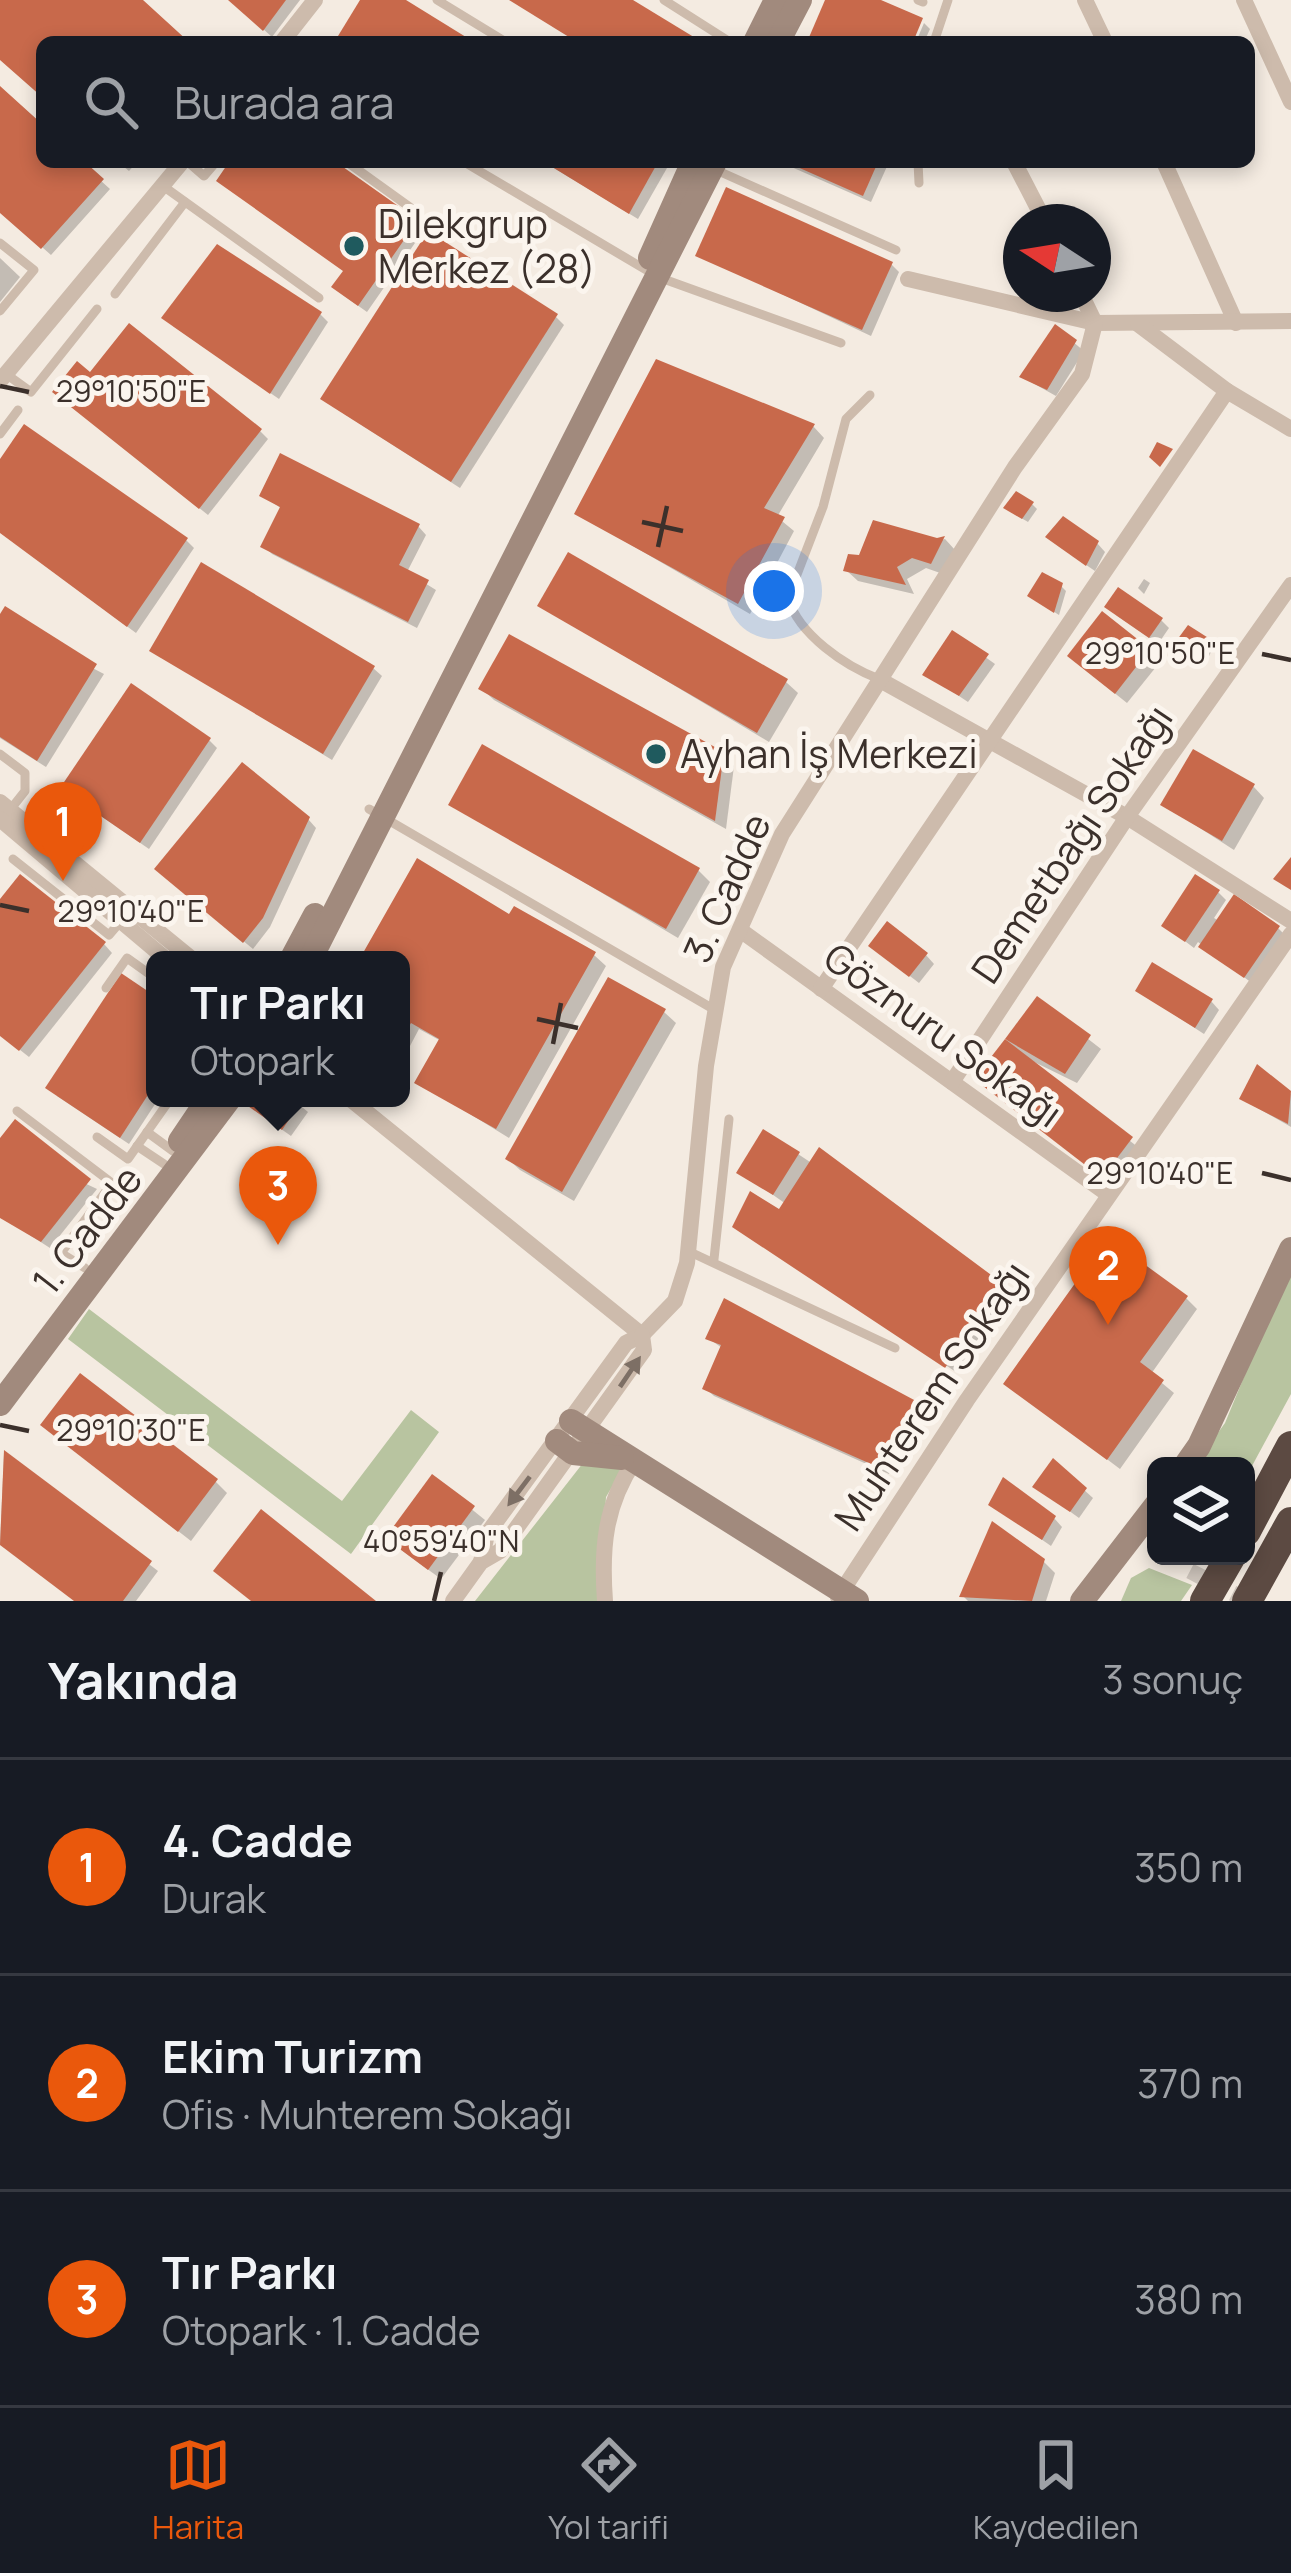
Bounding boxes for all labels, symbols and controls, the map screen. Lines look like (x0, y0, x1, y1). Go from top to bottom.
search box (36, 36, 1255, 168)
icon: search (78, 69, 144, 135)
text: Burada ara (174, 71, 395, 133)
place label: Dilekgrup Merkez (28) (378, 196, 596, 295)
north arrow (1003, 204, 1111, 312)
marker: Dilekgrup Merkez (28) (341, 233, 367, 259)
text: 29°10'50"E (56, 370, 206, 411)
your location (744, 561, 804, 621)
text: 29°10'50"E (1085, 632, 1235, 673)
street label: Demetbağı Sokağı (958, 694, 1184, 993)
place label: Ayhan İş Merkezi (680, 726, 978, 780)
marker: Ayhan İş Merkezi (643, 741, 669, 767)
pin: 1 (24, 782, 102, 881)
street label: 3. Cadde (669, 805, 783, 971)
text: 29°10'40"E (58, 890, 204, 931)
street label: Göznuru Sokağı (814, 929, 1074, 1139)
popup (146, 951, 410, 1107)
text: Tır Parkı (190, 971, 366, 1033)
text: Otopark (190, 1033, 334, 1087)
pin: 3 (239, 1146, 317, 1245)
text: 29°10'40"E (1087, 1152, 1233, 1193)
street label: 1. Cadde (19, 1154, 154, 1305)
pin: 2 (1069, 1226, 1147, 1325)
street label: Muhterem Sokağı (821, 1250, 1041, 1541)
one-way arrow (618, 1355, 640, 1388)
text: 29°10'30"E (56, 1409, 206, 1450)
map controls (1147, 1457, 1255, 1565)
button: layers (1147, 1457, 1255, 1565)
one-way arrow (508, 1475, 532, 1507)
text: 40°59'40"N (363, 1520, 519, 1561)
text: Yakında (48, 1645, 239, 1714)
text: 3 sonuç (1102, 1652, 1243, 1706)
text: 4. Cadde (162, 1809, 353, 1871)
text: 1 (78, 1840, 96, 1894)
text: 350 m (1134, 1840, 1243, 1894)
text: Durak (162, 1871, 266, 1925)
text: Ekim Turizm (162, 2025, 423, 2087)
text: 2 (75, 2056, 99, 2110)
text: 370 m (1137, 2056, 1243, 2110)
text: Ofis · Muhterem Sokağı (162, 2087, 572, 2141)
text: Tır Parkı (162, 2241, 338, 2303)
text: 3 (76, 2272, 98, 2326)
text: 380 m (1134, 2272, 1243, 2326)
text: Otopark · 1. Cadde (162, 2303, 481, 2357)
tab: Harita (152, 2432, 244, 2549)
tab: Yol tarifi (548, 2432, 669, 2549)
tab: Kaydedilen (973, 2432, 1139, 2549)

